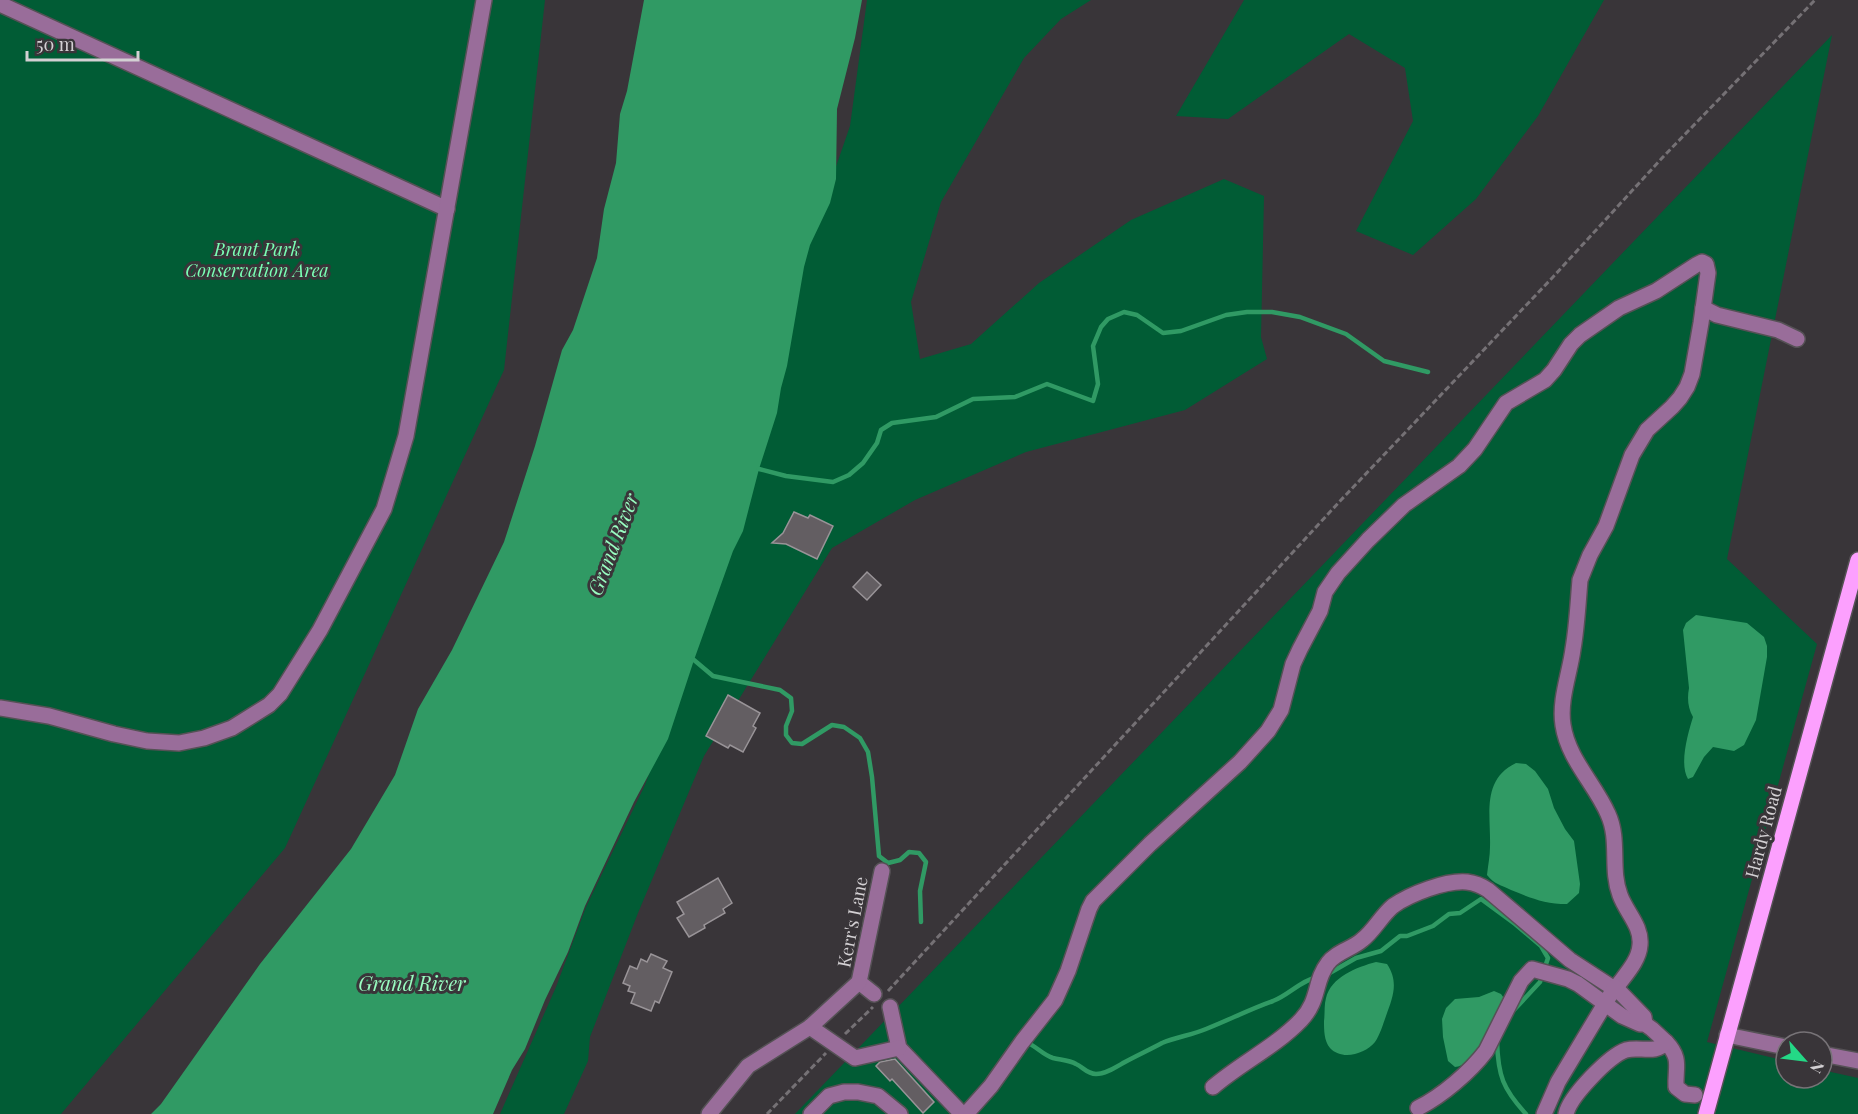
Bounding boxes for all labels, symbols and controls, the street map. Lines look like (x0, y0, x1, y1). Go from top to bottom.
scale bar (27, 24, 138, 62)
text: 50 m (36, 32, 75, 56)
park label: Brant Park Conservation Area (185, 237, 329, 282)
water label: Grand River (580, 488, 644, 599)
street label: Hardy Road (1739, 783, 1787, 881)
street label: Kerr's Lane (831, 874, 873, 970)
water label: Grand River (358, 969, 467, 996)
north arrow (1774, 1030, 1834, 1090)
text: N (1805, 1057, 1830, 1078)

